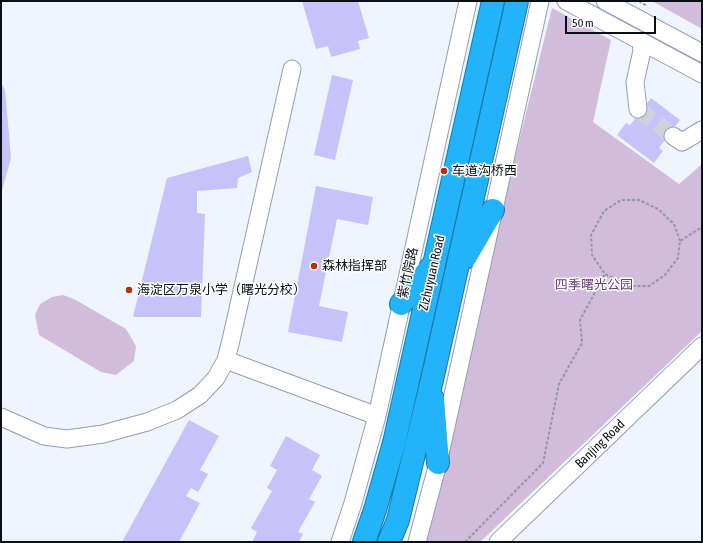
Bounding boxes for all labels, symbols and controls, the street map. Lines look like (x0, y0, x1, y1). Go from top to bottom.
scale bar (567, 8, 658, 34)
text: 50 m (572, 16, 594, 30)
place label: 车道沟桥西 (452, 163, 517, 179)
marker: 车道沟桥西 (439, 166, 449, 176)
street label: Zizhuyuan Road (416, 234, 448, 312)
street label: 紫竹院路 (395, 246, 421, 300)
place label: 森林指挥部 (322, 258, 387, 274)
marker: 森林指挥部 (309, 261, 319, 271)
park label: 四季曙光公园 (555, 277, 633, 293)
place label: 海淀区万泉小学（曙光分校） (137, 282, 306, 298)
marker: 海淀区万泉小学（曙光分校） (124, 285, 134, 295)
street label: Banjing Road (572, 417, 628, 471)

